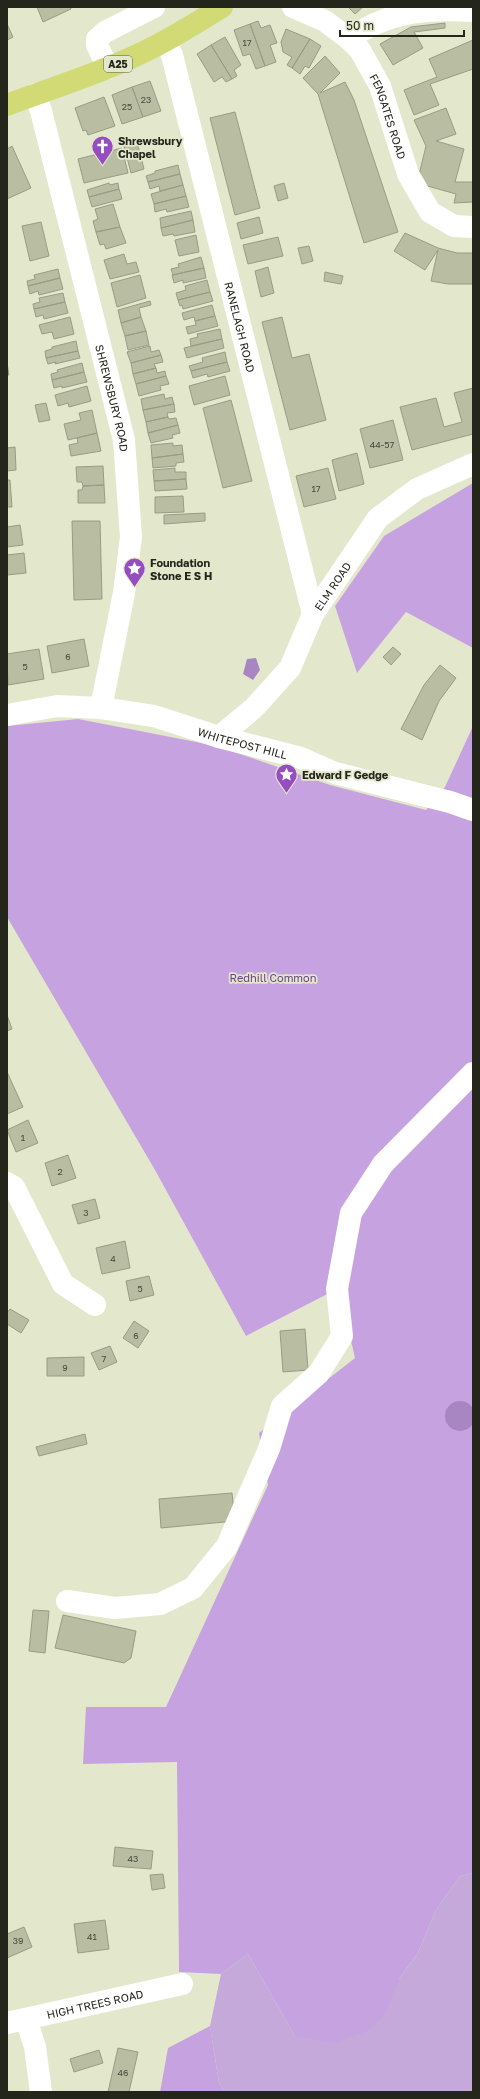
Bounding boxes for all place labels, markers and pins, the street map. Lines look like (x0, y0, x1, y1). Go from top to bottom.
church icon: Shrewsbury Chapel (90, 133, 116, 166)
place label: Shrewsbury Chapel (118, 134, 183, 160)
place icon: Foundation Stone E S H (121, 555, 147, 588)
place label: Foundation Stone E S H (150, 556, 212, 582)
place icon: Edward F Gedge (273, 761, 299, 794)
place label: Edward F Gedge (302, 768, 389, 781)

